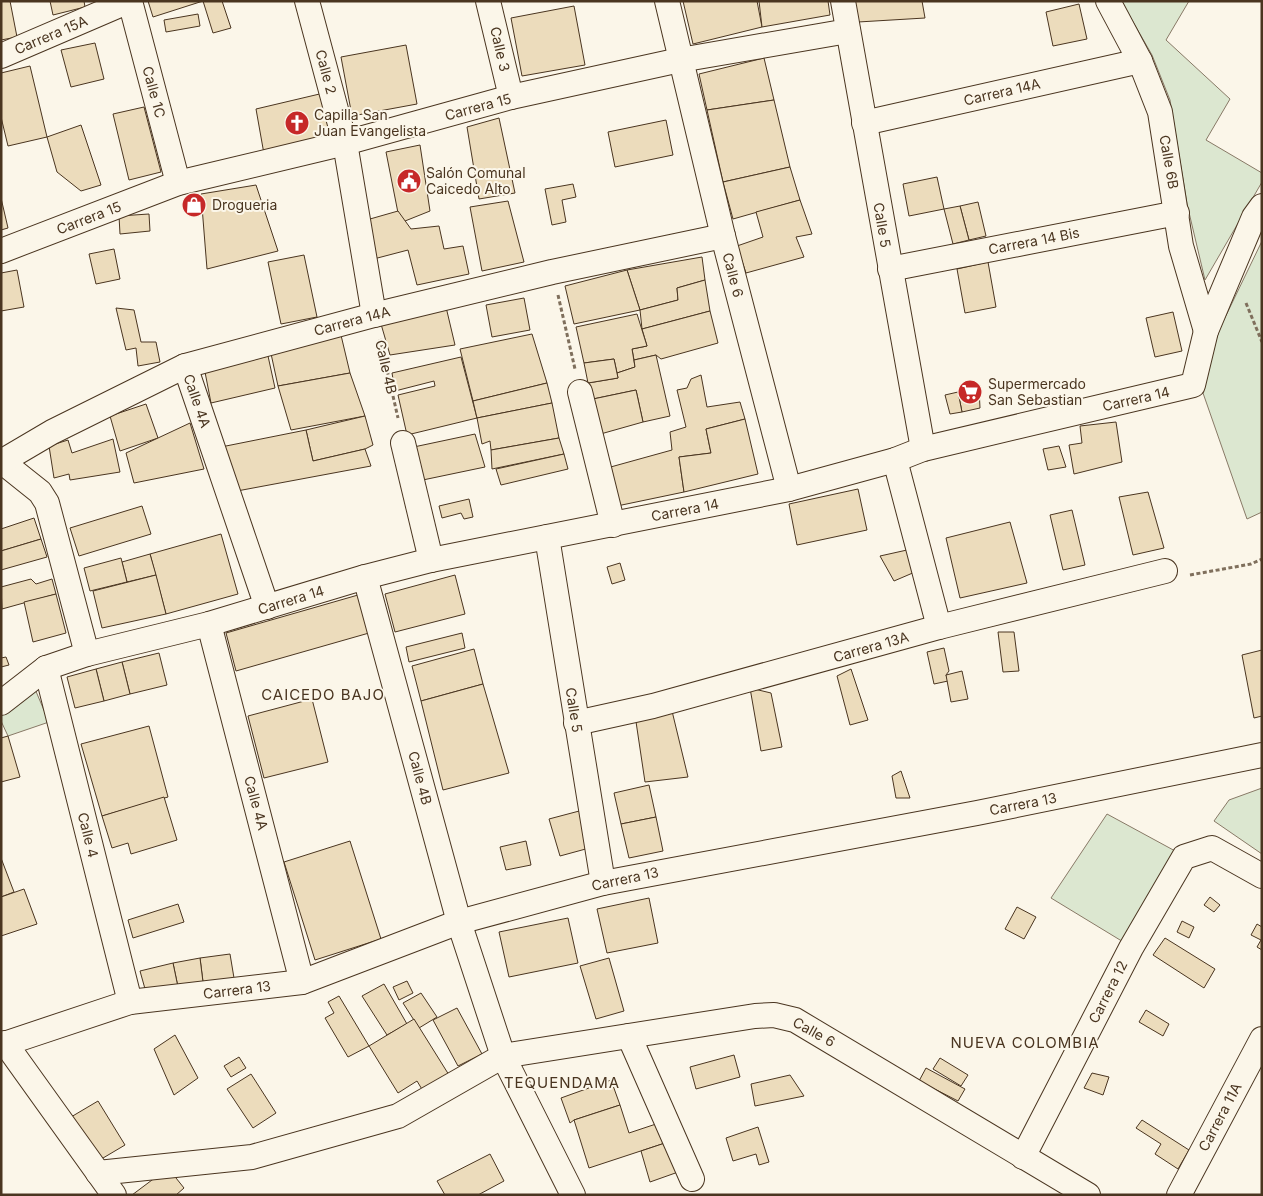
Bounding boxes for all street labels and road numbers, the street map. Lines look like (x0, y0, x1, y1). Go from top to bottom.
street label: Carrera 15A (12, 11, 90, 58)
street label: Calle 3 (487, 25, 514, 73)
street label: Calle 2 (312, 48, 341, 96)
street label: Calle 1C (139, 64, 170, 120)
street label: Carrera 14A (962, 74, 1042, 109)
street label: Carrera 15 (443, 89, 513, 124)
street label: Calle 6B (1156, 133, 1183, 190)
street label: Carrera 15 (54, 197, 124, 238)
street label: Calle 5 (870, 201, 895, 249)
street label: Carrera 14 Bis (987, 223, 1081, 258)
street label: Calle 6 (719, 251, 748, 299)
street label: Carrera 14A (312, 302, 392, 339)
street label: Calle 4B (372, 338, 401, 396)
street label: Calle 4A (180, 372, 215, 430)
street label: Carrera 14 (1101, 383, 1171, 415)
street label: Carrera 14 (650, 495, 720, 524)
street label: Carrera 14 (256, 581, 326, 618)
street label: Carrera 13A (831, 628, 911, 665)
street label: Calle 5 (563, 686, 586, 734)
street label: Calle 4B (405, 749, 436, 807)
street label: Calle 4A (241, 774, 272, 832)
street label: Carrera 13 (988, 789, 1058, 818)
street label: Calle 4 (75, 810, 102, 859)
street label: Carrera 13 (590, 863, 660, 894)
street label: Carrera 12 (1085, 958, 1131, 1026)
street label: Carrera 13 (202, 977, 272, 1002)
street label: Calle 6 (790, 1013, 838, 1050)
street label: Carrera 11A (1194, 1079, 1245, 1154)

